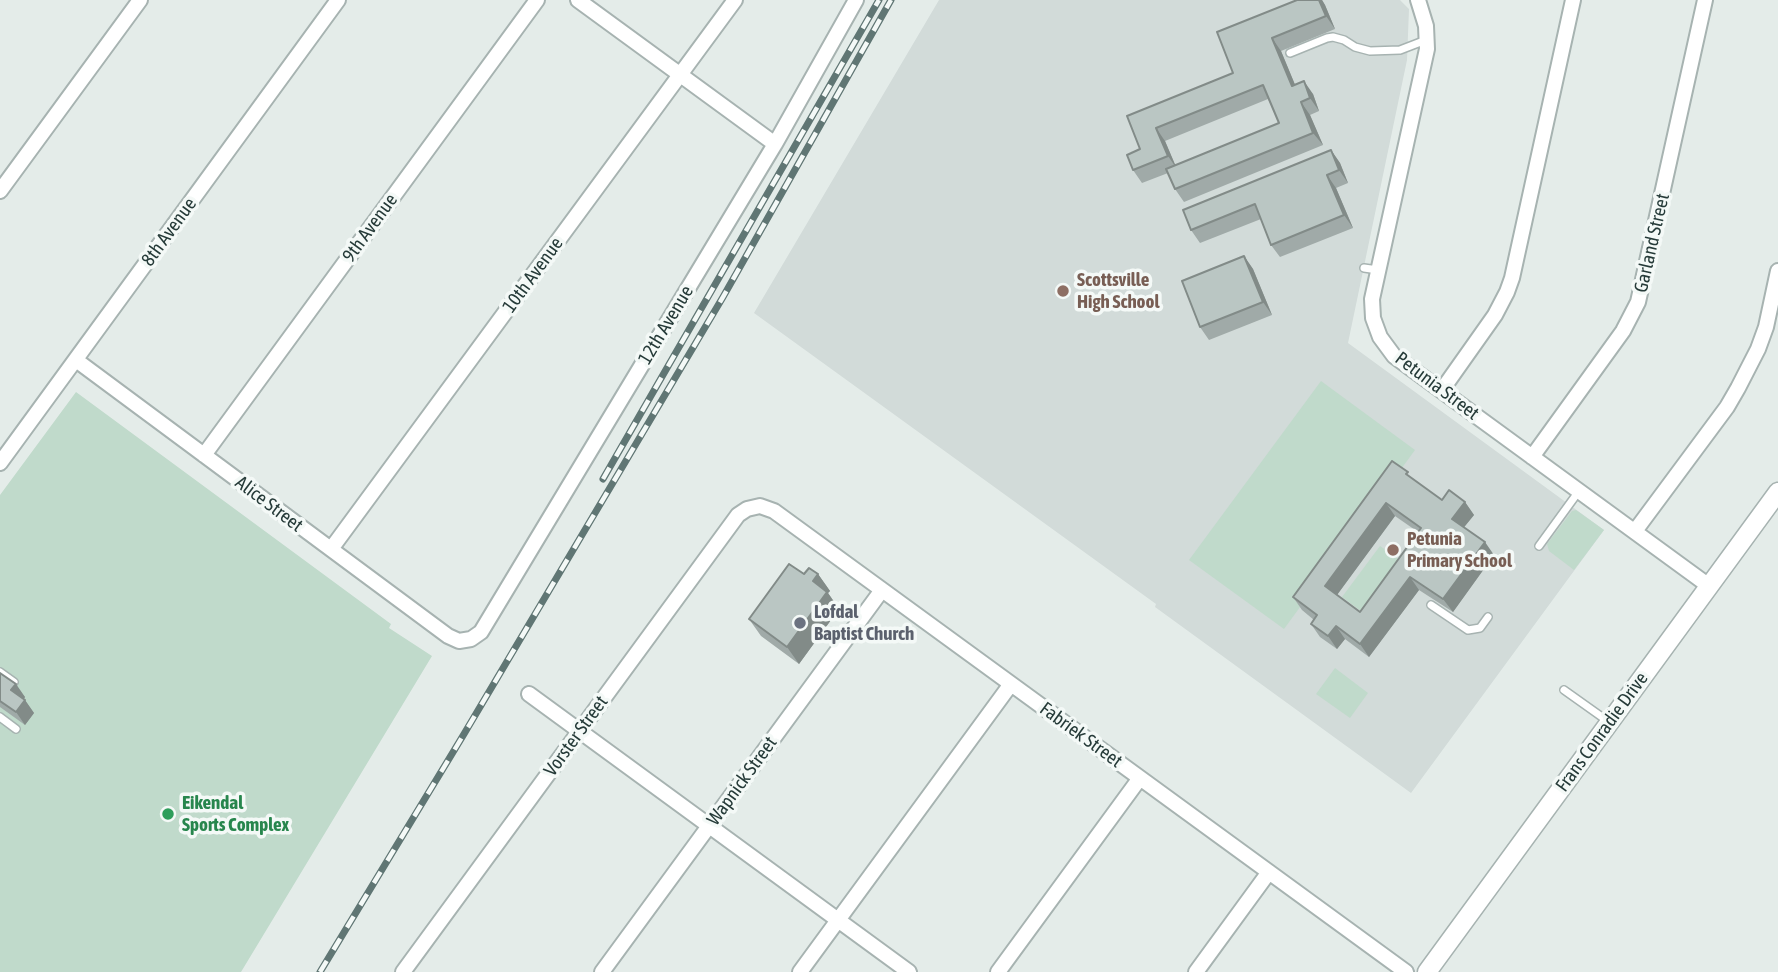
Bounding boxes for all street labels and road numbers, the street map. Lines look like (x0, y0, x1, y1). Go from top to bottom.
street label: 9th Avenue (338, 189, 402, 267)
street label: Garland Street (1630, 191, 1674, 295)
street label: 8th Avenue (137, 193, 201, 271)
street label: 10th Avenue (498, 233, 568, 317)
street label: 12th Avenue (634, 282, 698, 368)
street label: Petunia Street (1391, 347, 1483, 425)
street label: Alice Street (231, 471, 307, 537)
street label: Frans Conradie Drive (1551, 668, 1653, 796)
street label: Vorster Street (539, 691, 613, 781)
street label: Fabriek Street (1035, 697, 1127, 773)
street label: Wapnick Street (702, 732, 782, 830)

